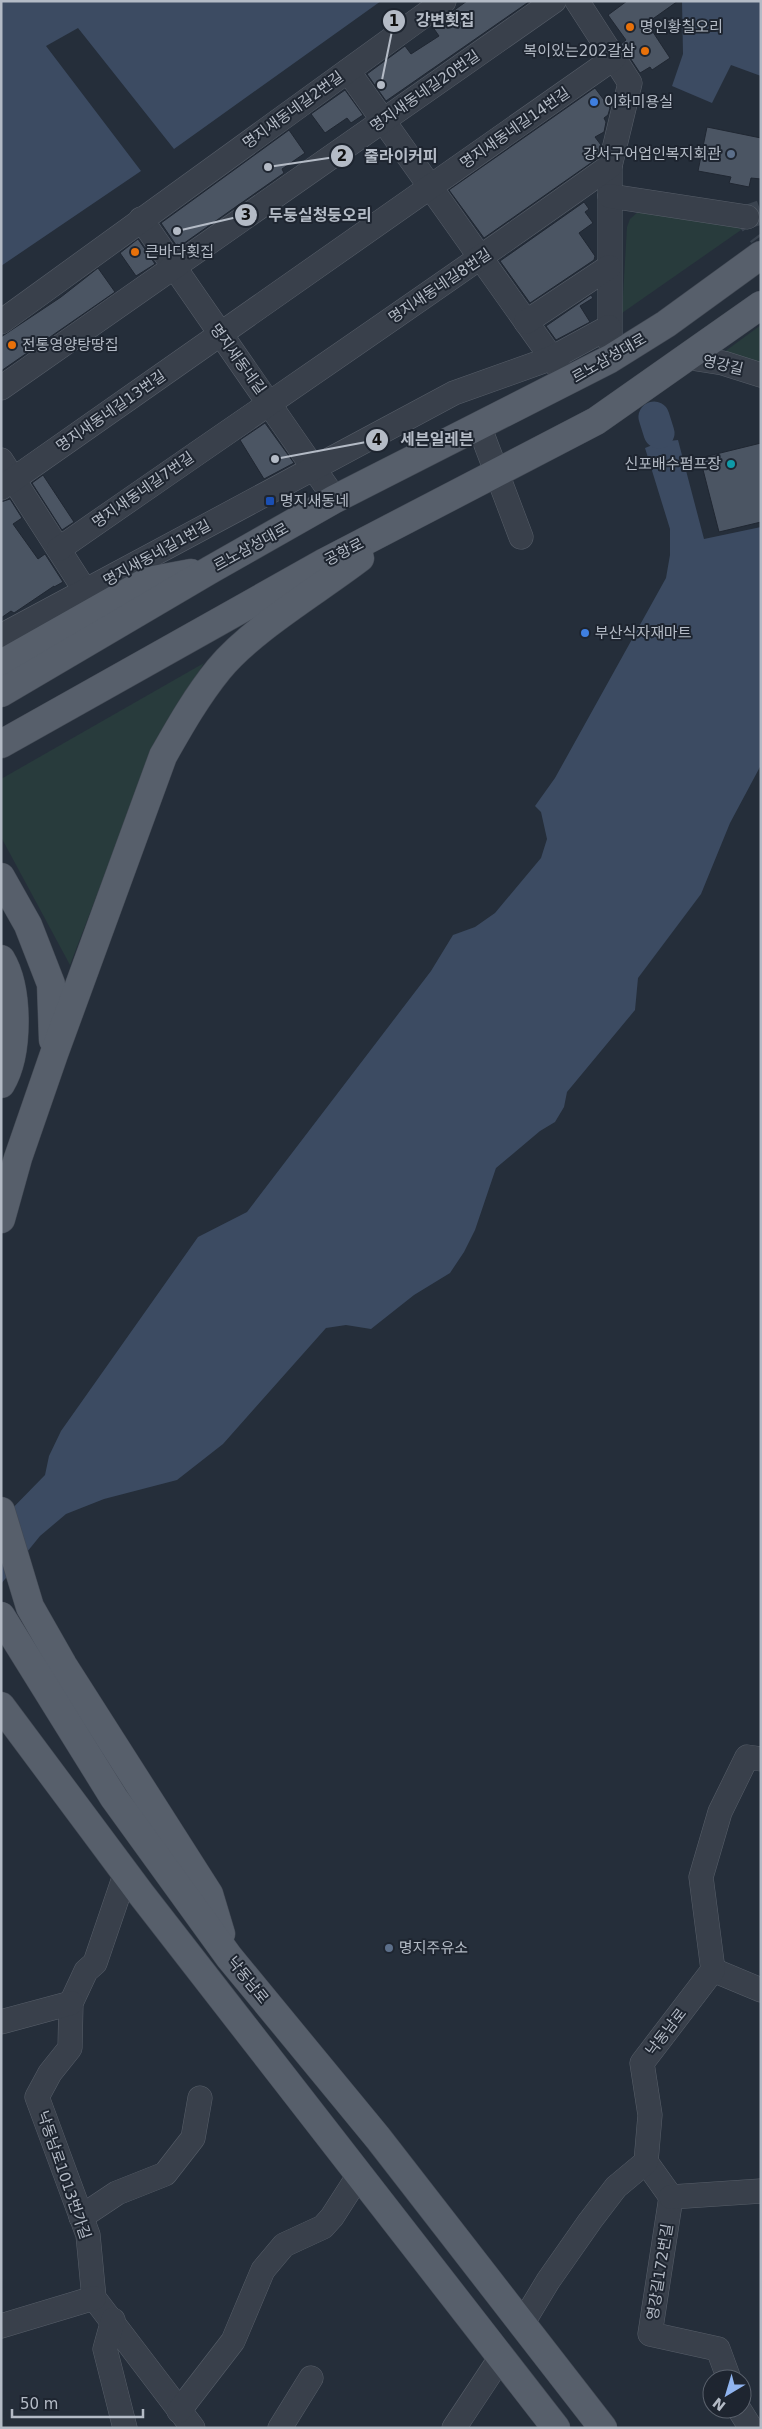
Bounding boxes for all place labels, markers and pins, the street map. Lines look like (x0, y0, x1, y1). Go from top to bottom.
callout: 강변횟집 (381, 5, 485, 36)
place label: 명인황칠오리 (640, 18, 723, 36)
marker: 명인황칠오리 (624, 21, 636, 33)
place label: 복이있는202갈삼 (524, 42, 635, 60)
marker: 복이있는202갈삼 (639, 45, 651, 57)
place label: 이화미용실 (604, 93, 673, 111)
marker: 이화미용실 (588, 96, 600, 108)
callout: 줄라이커피 (329, 140, 448, 171)
place label: 강서구어업인복지회관 (583, 145, 721, 163)
marker: 강서구어업인복지회관 (725, 148, 737, 160)
callout: 두둥실청둥오리 (234, 200, 382, 231)
place label: 큰바다횟집 (145, 243, 214, 261)
marker: 큰바다횟집 (129, 246, 141, 258)
place label: 전통영양탕땅집 (22, 336, 119, 354)
marker: 전통영양탕땅집 (6, 339, 18, 351)
callout: 세븐일레븐 (365, 424, 484, 455)
place label: 신포배수펌프장 (624, 455, 721, 473)
marker: 신포배수펌프장 (725, 458, 737, 470)
place label: 명지새동네 (280, 492, 349, 510)
marker: 명지새동네 (264, 495, 276, 507)
place label: 부산식자재마트 (595, 624, 692, 642)
marker: 부산식자재마트 (579, 627, 591, 639)
place label: 명지주유소 (399, 1939, 468, 1957)
marker: 명지주유소 (383, 1942, 395, 1954)

